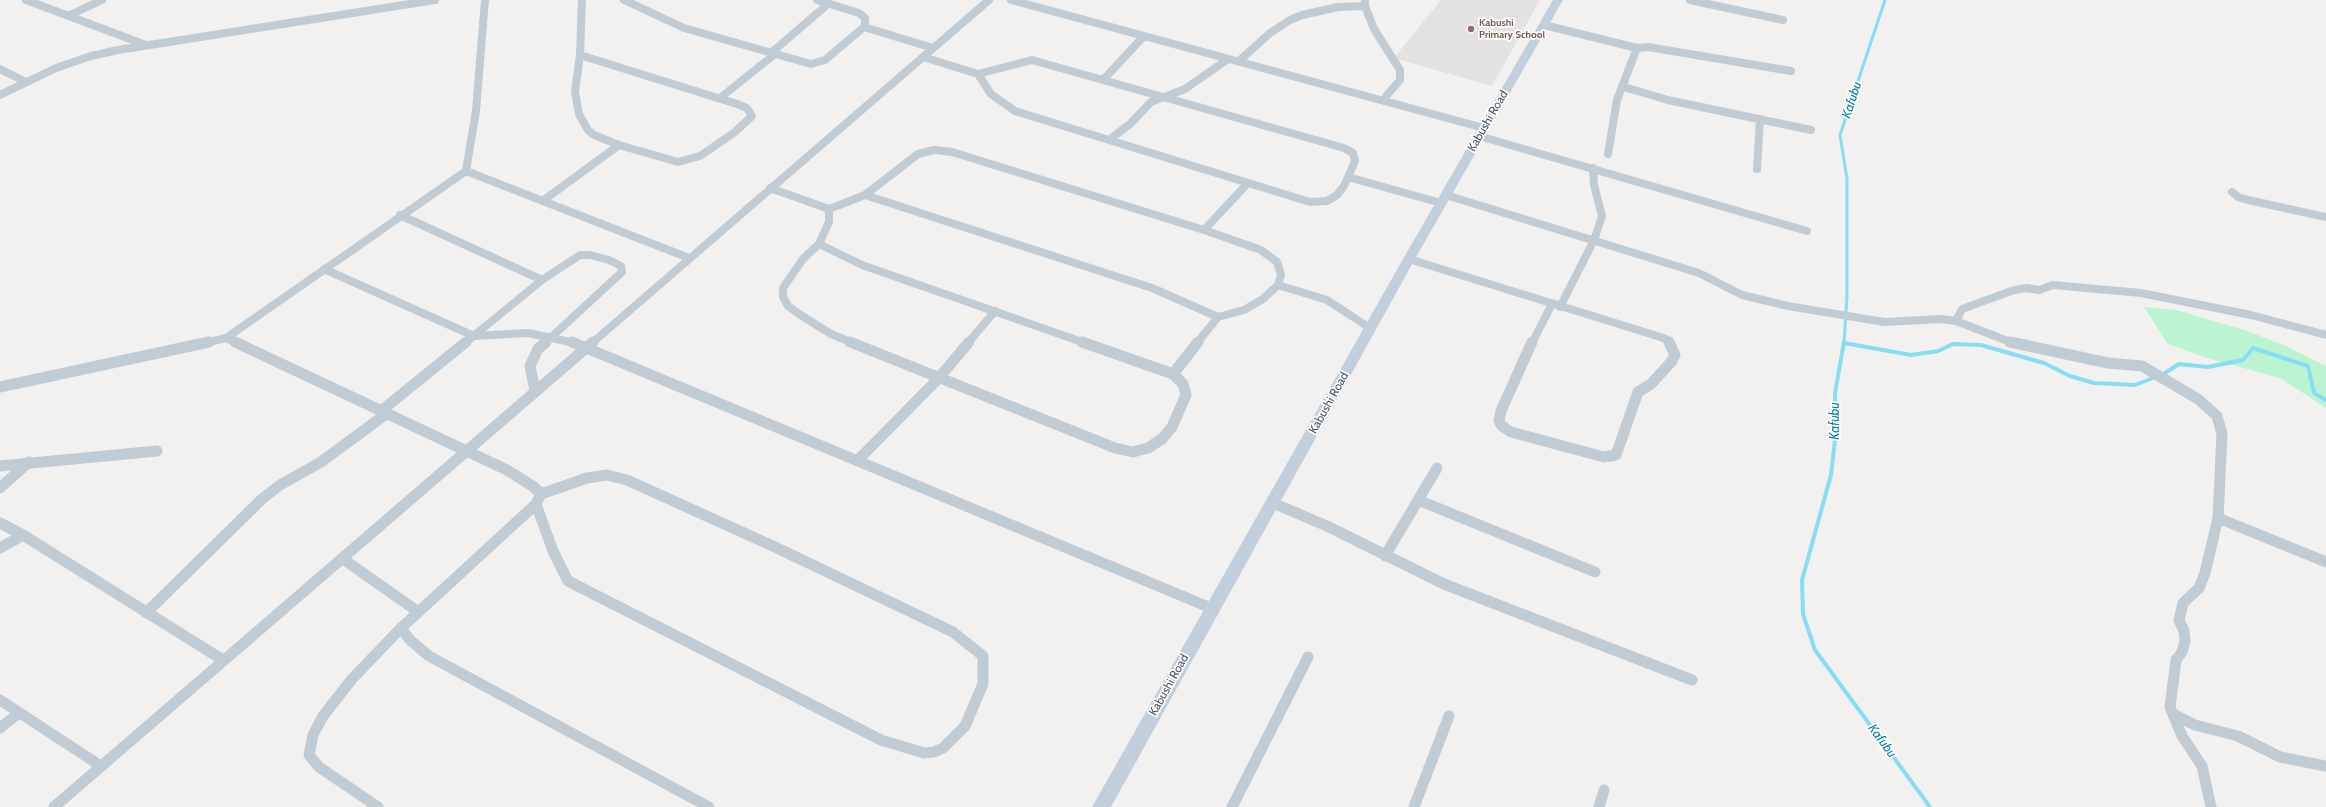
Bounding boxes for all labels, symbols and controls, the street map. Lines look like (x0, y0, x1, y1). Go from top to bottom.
place label: Kabushi Primary School (1479, 17, 1545, 40)
marker: Kabushi Primary School (1466, 24, 1476, 34)
water label: Kafubu (1839, 80, 1865, 120)
street label: Kabushi Road (1465, 88, 1511, 154)
street label: Kabushi Road (1306, 370, 1352, 436)
water label: Kafubu (1827, 402, 1843, 440)
street label: Kabushi Road (1146, 652, 1192, 718)
water label: Kafubu (1865, 721, 1899, 761)

